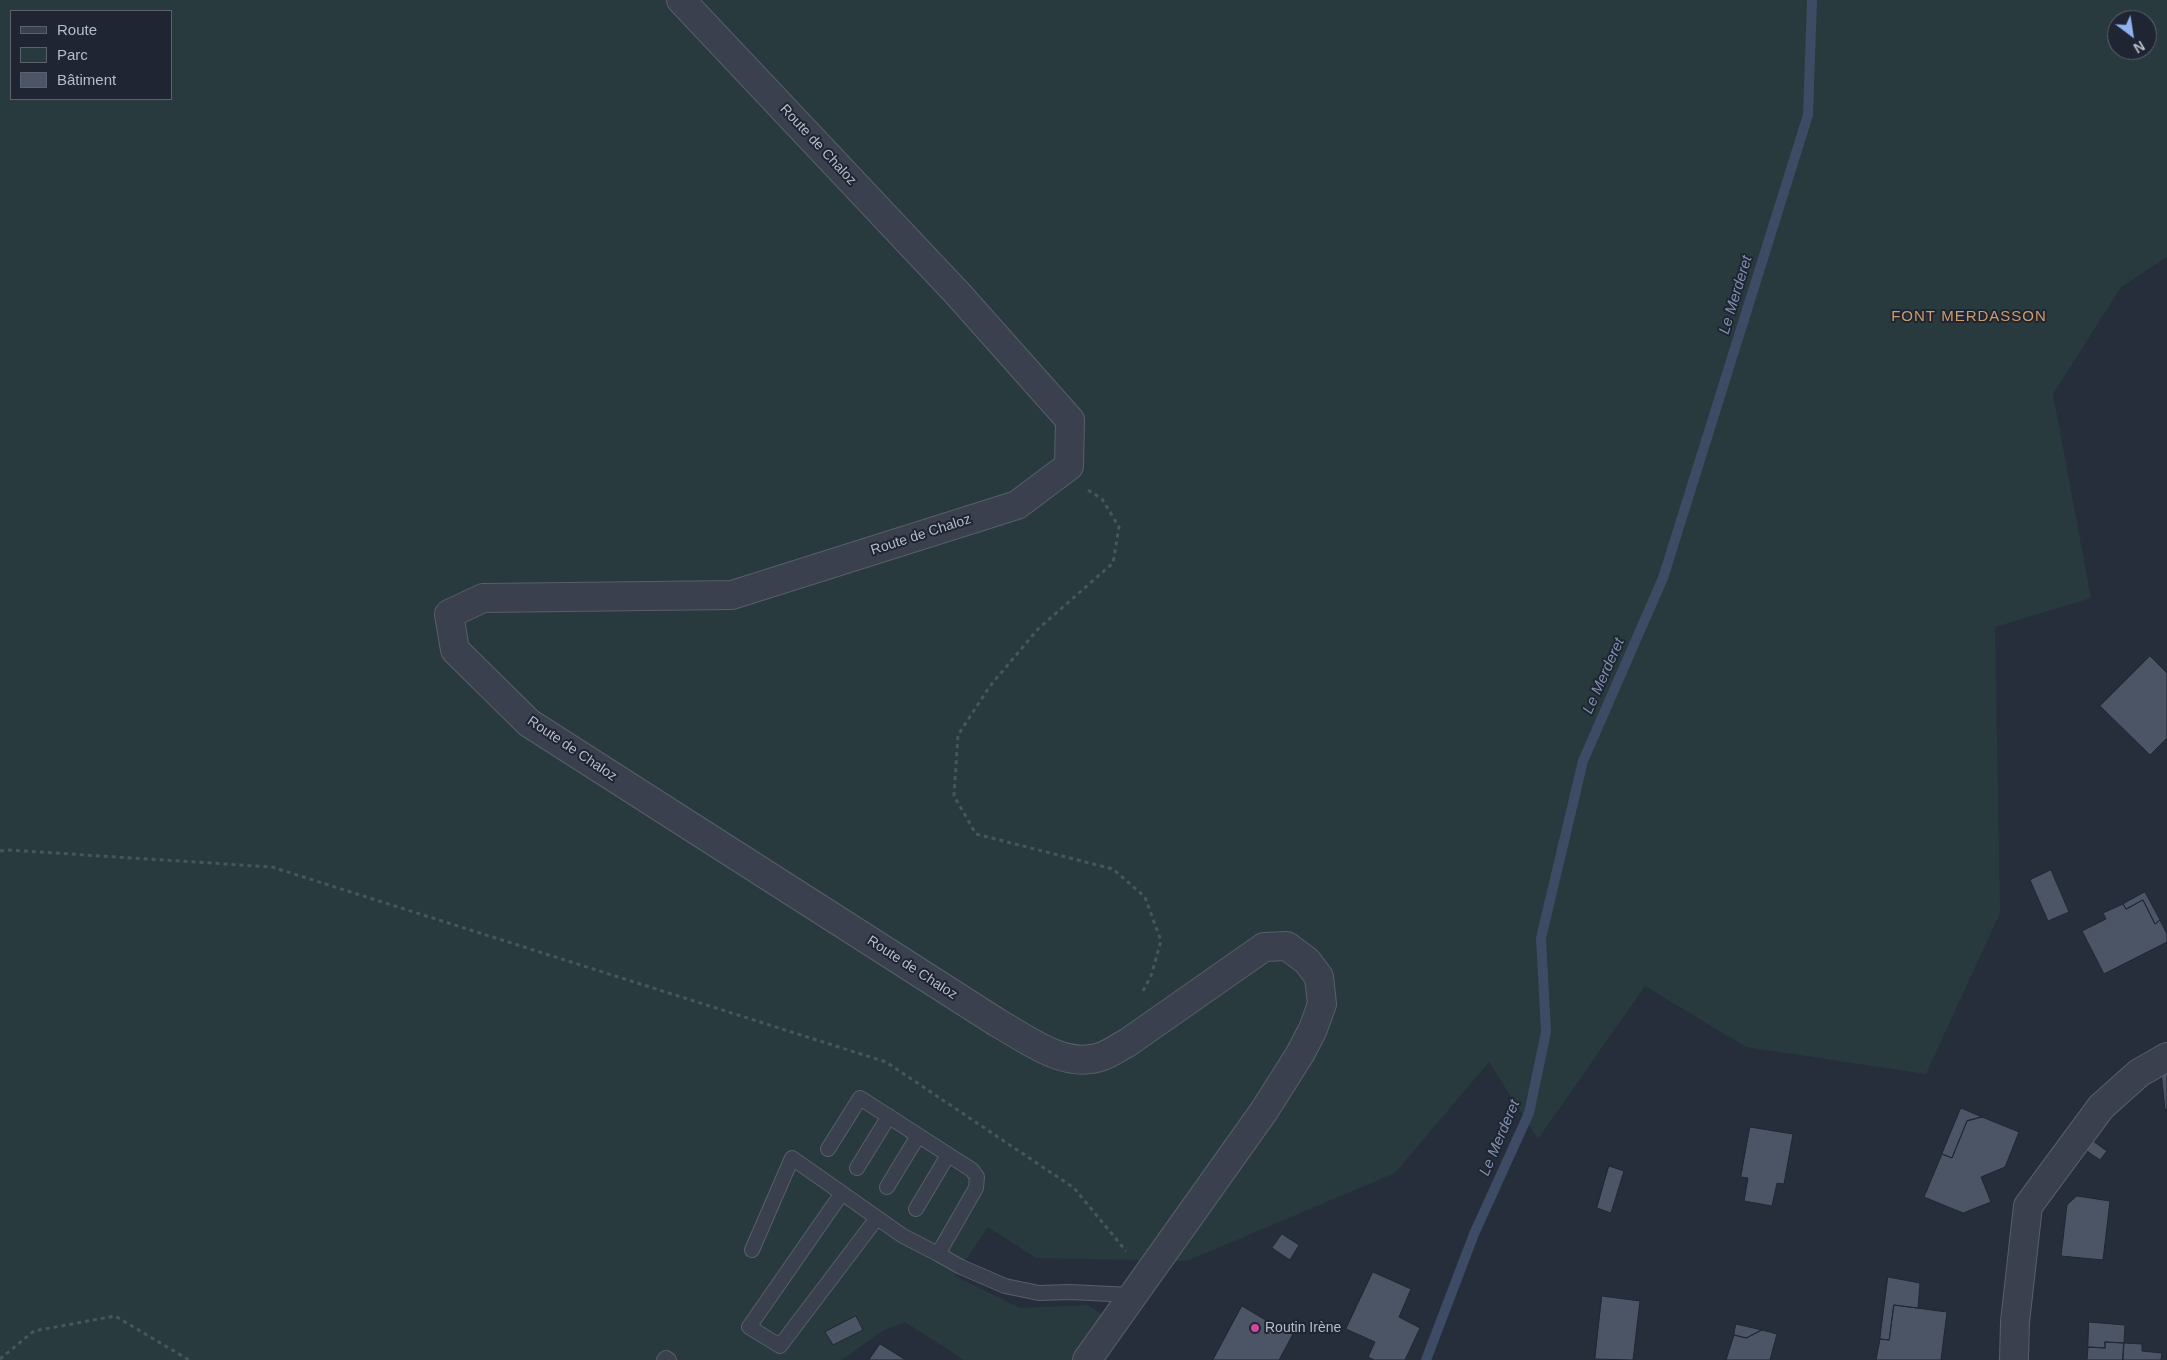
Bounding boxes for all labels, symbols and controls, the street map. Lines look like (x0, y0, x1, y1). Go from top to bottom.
legend (10, 10, 172, 100)
north arrow (2107, 10, 2157, 60)
text: Route (57, 21, 97, 38)
text: N (2131, 38, 2148, 56)
text: Parc (57, 46, 88, 63)
text: Bâtiment (57, 71, 116, 88)
street label: Route de Chaloz (776, 101, 860, 189)
water label: Le Merderet (1716, 254, 1756, 336)
district label: FONT MERDASSON (1889, 308, 2049, 326)
street label: Route de Chaloz (869, 511, 973, 559)
water label: Le Merderet (1579, 635, 1629, 717)
street label: Route de Chaloz (524, 713, 620, 785)
street label: Route de Chaloz (864, 933, 960, 1003)
water label: Le Merderet (1476, 1097, 1524, 1179)
place label: Routin Irène (1265, 1320, 1341, 1336)
marker: Routin Irène (1249, 1322, 1261, 1334)

